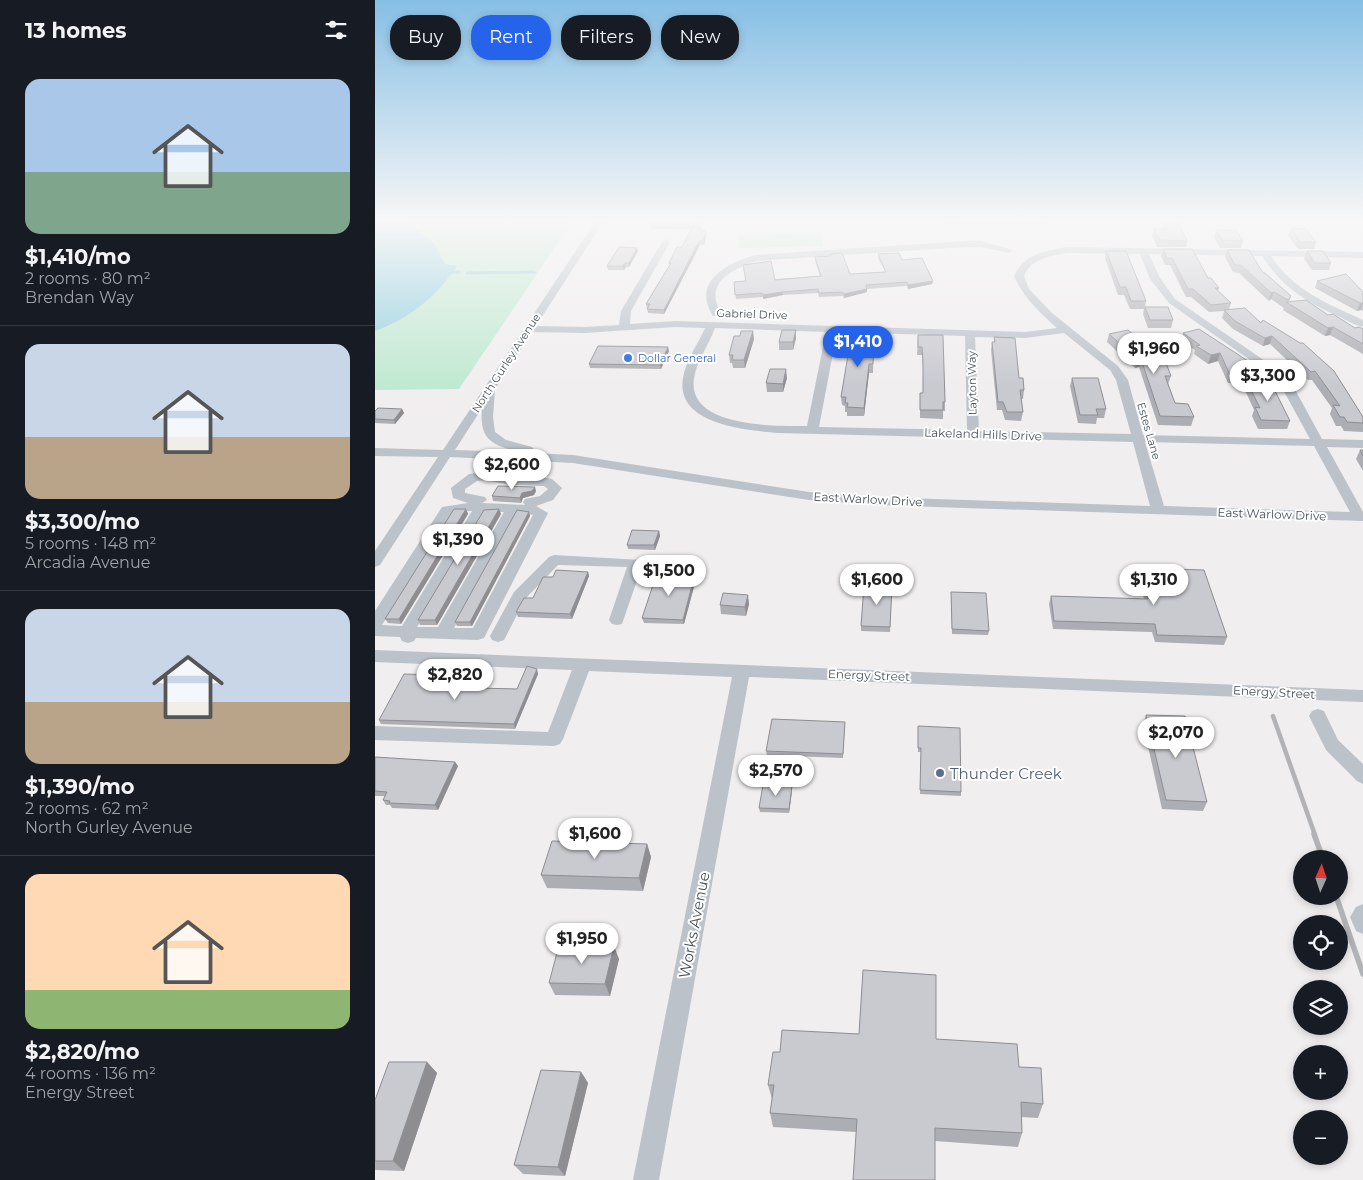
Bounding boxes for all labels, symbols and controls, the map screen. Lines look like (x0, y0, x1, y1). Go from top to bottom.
chip: Buy (390, 15, 461, 60)
chip: Rent (471, 15, 551, 60)
chip: Filters (561, 15, 651, 60)
chip: New (661, 15, 739, 60)
icon: filters (322, 16, 350, 44)
text: 13 homes (25, 18, 126, 43)
icon: home (143, 111, 233, 201)
text: $1,410/mo (25, 244, 131, 269)
text: 2 rooms · 80 m² (25, 269, 151, 288)
text: Brendan Way (25, 288, 134, 307)
street label: Gabriel Drive (716, 306, 788, 322)
street label: North Gurley Avenue (469, 311, 543, 415)
pin: $1,410 (817, 326, 899, 368)
text: $1,410 (834, 332, 882, 351)
pin: $1,960 (1113, 332, 1195, 375)
text: $1,960 (1128, 339, 1180, 358)
place label: Dollar General (638, 351, 716, 365)
street label: Layton Way (964, 351, 980, 415)
marker: Dollar General (622, 352, 634, 364)
pin: $3,300 (1227, 360, 1309, 402)
text: $3,300 (1240, 366, 1296, 385)
icon: home (143, 377, 233, 467)
street label: Estes Lane (1134, 401, 1164, 462)
street label: Lakeland Hills Drive (924, 424, 1042, 444)
pin: $2,600 (471, 448, 553, 491)
text: $2,600 (484, 455, 540, 474)
street label: East Warlow Drive (813, 489, 923, 509)
street label: East Warlow Drive (1217, 505, 1327, 523)
text: $3,300/mo (25, 509, 140, 534)
pin: $1,390 (417, 524, 499, 566)
text: $1,390 (432, 530, 484, 549)
text: 5 rooms · 148 m² (25, 534, 157, 553)
text: Arcadia Avenue (25, 553, 150, 572)
pin: $1,500 (628, 554, 710, 597)
text: $1,500 (643, 561, 695, 580)
pin: $1,600 (836, 564, 918, 606)
pin: $1,310 (1113, 564, 1195, 606)
text: $1,600 (851, 570, 903, 589)
text: $1,310 (1130, 570, 1178, 589)
icon: home (143, 642, 233, 732)
pin: $2,820 (414, 658, 496, 701)
text: $2,820 (427, 665, 483, 684)
street label: Energy Street (828, 666, 910, 684)
street label: Energy Street (1233, 682, 1316, 702)
pin: $2,070 (1135, 716, 1217, 759)
text: $2,070 (1148, 723, 1204, 742)
pin: $2,570 (735, 754, 817, 797)
text: $2,570 (749, 761, 803, 780)
place label: Thunder Creek (950, 764, 1062, 783)
marker: Thunder Creek (934, 767, 946, 779)
text: $1,390/mo (25, 774, 135, 799)
text: 2 rooms · 62 m² (25, 799, 149, 818)
text: North Gurley Avenue (25, 818, 193, 837)
pin: $1,600 (554, 818, 636, 860)
text: $1,600 (569, 824, 621, 843)
north arrow (1293, 850, 1347, 905)
map controls (1293, 850, 1348, 1165)
street label: Works Avenue (674, 870, 714, 980)
icon: home (143, 907, 233, 997)
button: locate (1293, 915, 1348, 970)
pin: $1,950 (541, 922, 623, 965)
text: $1,950 (556, 929, 608, 948)
button: layers (1293, 980, 1348, 1035)
text: $2,820/mo (25, 1039, 140, 1064)
button: + (1293, 1045, 1348, 1100)
text: 4 rooms · 136 m² (25, 1064, 156, 1083)
text: Energy Street (25, 1083, 135, 1102)
button: − (1293, 1110, 1348, 1165)

